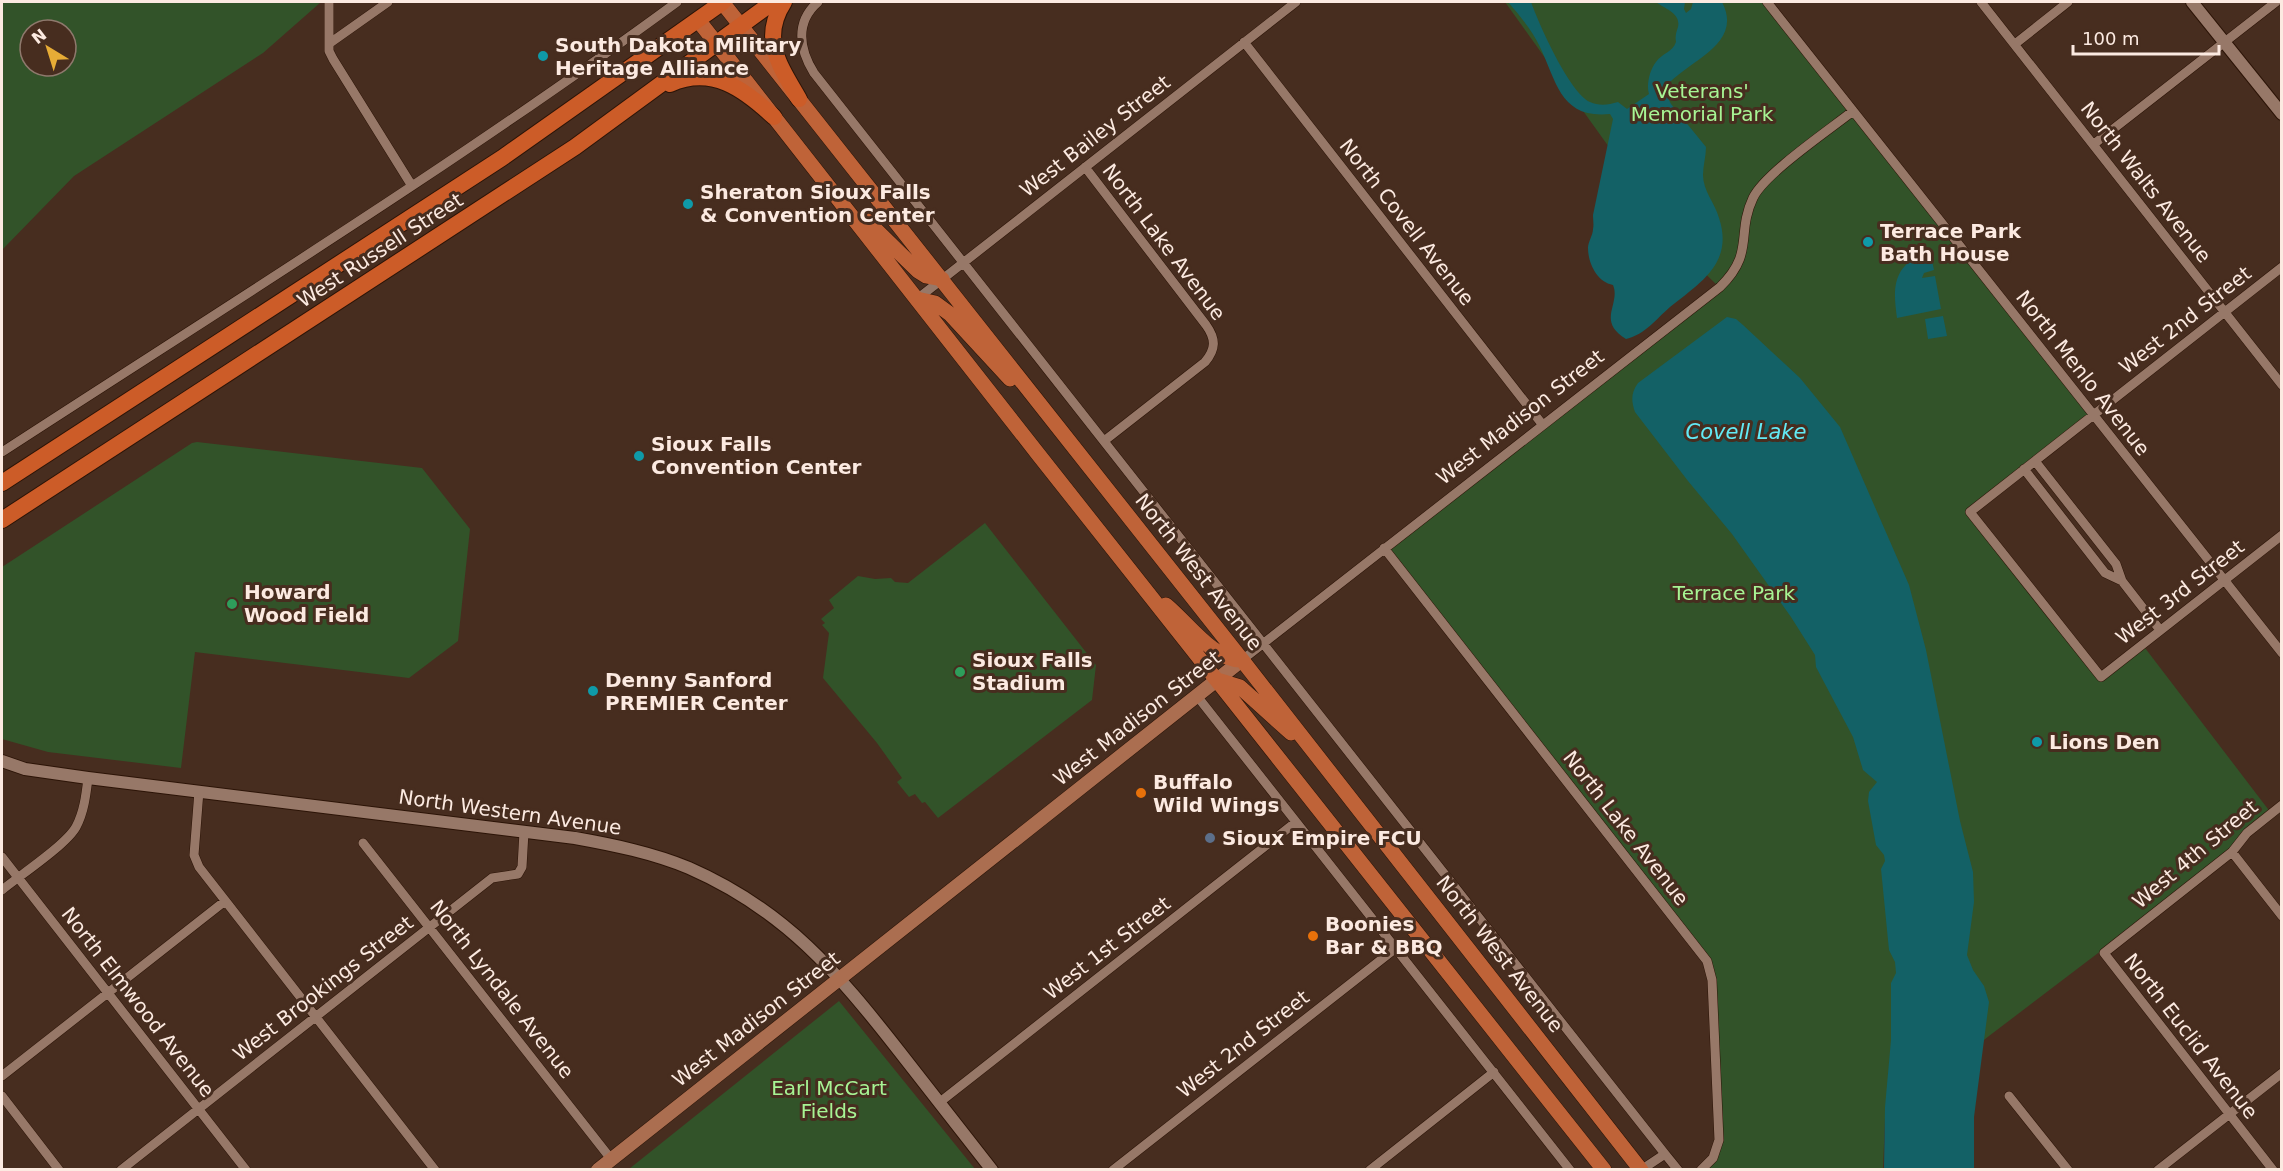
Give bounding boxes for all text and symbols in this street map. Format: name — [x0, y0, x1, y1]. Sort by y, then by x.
north arrow — [18, 18, 78, 78]
scale bar — [2073, 18, 2218, 56]
text: N — [28, 25, 50, 48]
text: 100 m — [2082, 28, 2140, 49]
place label: South Dakota Military Heritage Alliance — [555, 33, 801, 80]
marker: South Dakota Military Heritage Alliance — [536, 49, 550, 63]
street label: West Bailey Street — [1015, 70, 1175, 202]
park label: Veterans' Memorial Park — [1631, 79, 1774, 126]
street label: North Walts Avenue — [2076, 97, 2216, 267]
street label: North Covell Avenue — [1335, 134, 1479, 310]
street label: North Lake Avenue — [1097, 159, 1231, 325]
place label: Sheraton Sioux Falls & Convention Center — [700, 180, 935, 227]
street label: West Russell Street — [293, 187, 467, 313]
marker: Sheraton Sioux Falls & Convention Center — [681, 197, 695, 211]
place label: Terrace Park Bath House — [1880, 219, 2022, 266]
marker: Terrace Park Bath House — [1861, 235, 1875, 249]
street label: West 2nd Street — [2114, 261, 2256, 379]
street label: North Menlo Avenue — [2011, 286, 2155, 460]
street label: West Madison Street — [1432, 344, 1609, 490]
water label: Covell Lake — [1686, 420, 1806, 444]
place label: Sioux Falls Convention Center — [651, 432, 861, 479]
marker: Sioux Falls Convention Center — [632, 449, 646, 463]
street label: North West Avenue — [1130, 489, 1268, 655]
street label: West 3rd Street — [2111, 534, 2249, 649]
place label: Howard Wood Field — [244, 580, 369, 627]
park label: Terrace Park — [1672, 581, 1796, 605]
marker: Howard Wood Field — [225, 597, 239, 611]
street label: West Madison Street — [1049, 645, 1226, 791]
place label: Sioux Falls Stadium — [972, 648, 1093, 695]
marker: Sioux Falls Stadium — [953, 665, 967, 679]
place label: Denny Sanford PREMIER Center — [605, 668, 788, 715]
marker: Denny Sanford PREMIER Center — [586, 684, 600, 698]
place label: Lions Den — [2049, 730, 2160, 754]
marker: Lions Den — [2030, 735, 2044, 749]
street label: North Lake Avenue — [1558, 746, 1694, 910]
place label: Buffalo Wild Wings — [1153, 770, 1279, 817]
street label: North Western Avenue — [397, 784, 623, 840]
marker: Buffalo Wild Wings — [1134, 786, 1148, 800]
street label: West 4th Street — [2128, 795, 2263, 913]
place label: Sioux Empire FCU — [1222, 826, 1422, 850]
marker: Sioux Empire FCU — [1203, 831, 1217, 845]
street label: North West Avenue — [1431, 871, 1569, 1037]
street label: West 1st Street — [1039, 891, 1175, 1005]
street label: North Lyndale Avenue — [425, 895, 579, 1083]
street label: North Elmwood Avenue — [56, 902, 220, 1102]
street label: West Brookings Street — [228, 910, 418, 1066]
place label: Boonies Bar & BBQ — [1325, 912, 1442, 959]
marker: Boonies Bar & BBQ — [1306, 929, 1320, 943]
street label: West Madison Street — [668, 946, 845, 1092]
street label: North Euclid Avenue — [2119, 949, 2263, 1123]
street label: West 2nd Street — [1172, 985, 1314, 1103]
park label: Earl McCart Fields — [771, 1076, 887, 1123]

